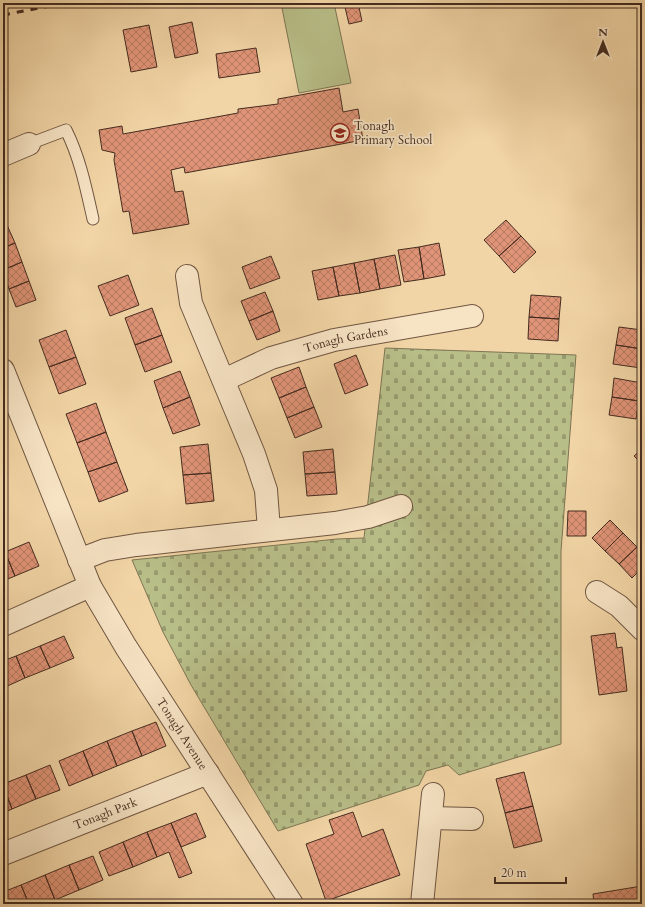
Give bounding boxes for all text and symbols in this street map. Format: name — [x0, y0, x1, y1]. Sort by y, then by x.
north arrow — [583, 22, 623, 62]
text: N — [598, 25, 608, 40]
place label: Tonagh Primary School — [354, 118, 432, 148]
school or university icon: Tonagh Primary School — [329, 122, 351, 144]
street label: Tonagh Gardens — [302, 323, 389, 356]
street label: Tonagh Avenue — [153, 695, 211, 773]
street label: Tonagh Park — [71, 794, 140, 833]
scale bar — [495, 859, 566, 885]
text: 20 m — [501, 865, 528, 881]

